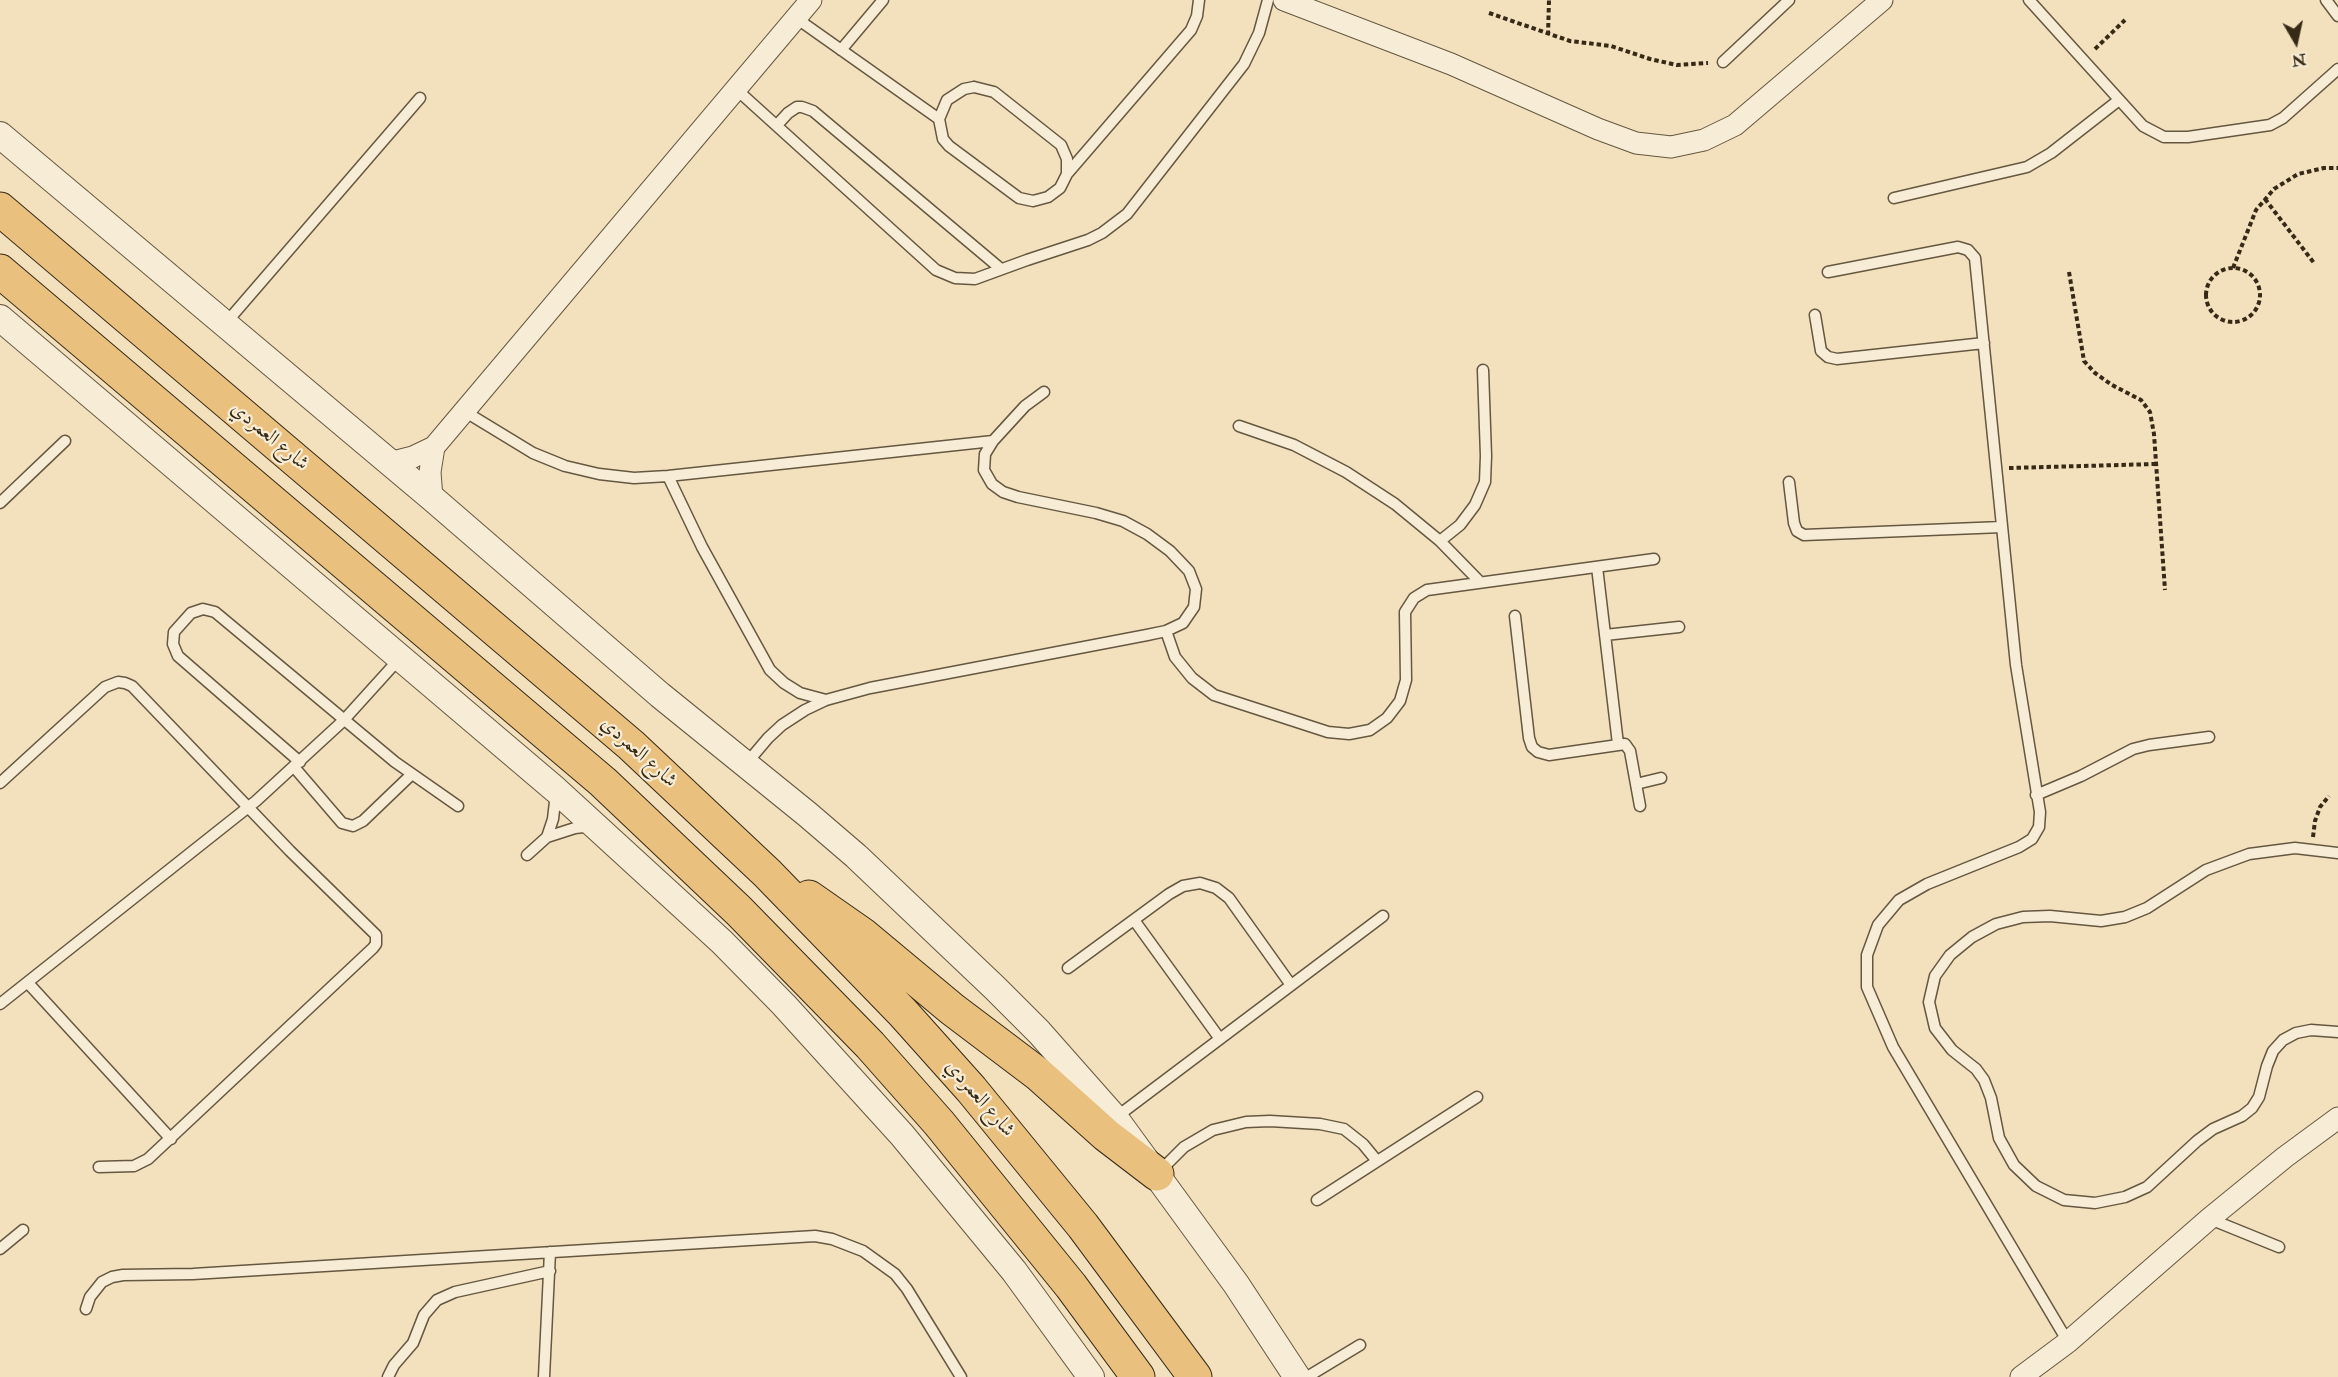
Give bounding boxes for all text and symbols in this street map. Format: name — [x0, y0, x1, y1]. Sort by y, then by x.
north arrow — [2266, 12, 2326, 72]
text: N — [2290, 49, 2307, 71]
street label: شارع العمردي — [225, 397, 313, 477]
street label: شارع العمردي — [595, 712, 681, 794]
street label: شارع العمردي — [939, 1055, 1019, 1143]

